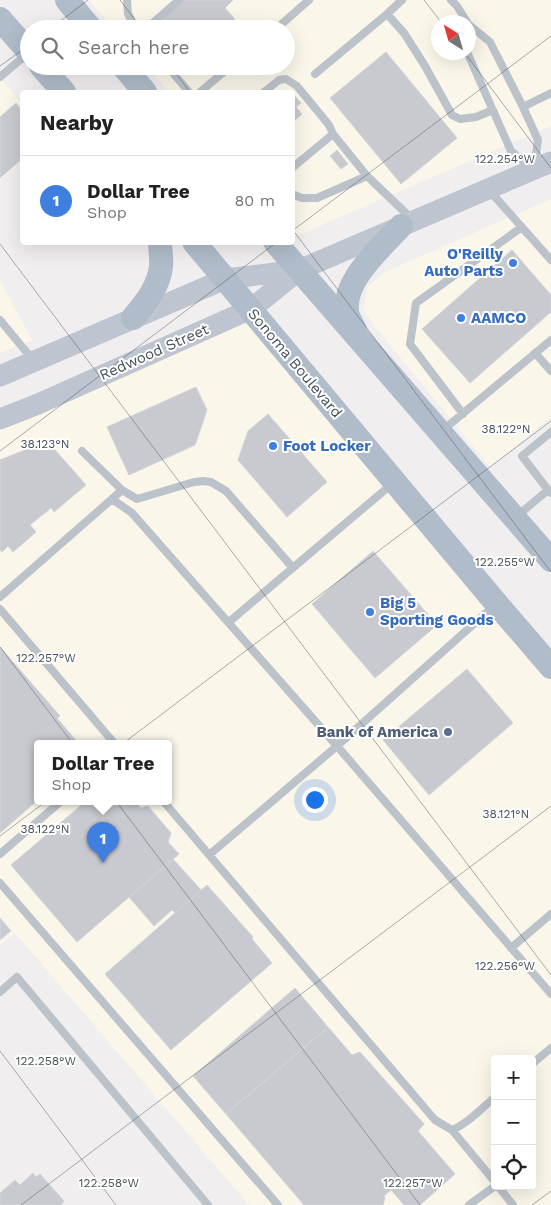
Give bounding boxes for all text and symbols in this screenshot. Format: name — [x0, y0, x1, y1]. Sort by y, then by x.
north arrow — [431, 15, 476, 60]
search box — [20, 20, 295, 75]
icon: search — [38, 34, 66, 62]
text: Search here — [78, 36, 189, 59]
text: Nearby — [40, 110, 113, 135]
text: 122.254°W — [475, 152, 536, 166]
text: Dollar Tree — [87, 180, 190, 203]
text: 1 — [53, 191, 59, 210]
text: 80 m — [234, 191, 275, 210]
text: Shop — [87, 203, 127, 222]
place label: O'Reilly Auto Parts — [424, 245, 504, 280]
marker: O'Reilly Auto Parts — [507, 257, 519, 269]
street label: Sonoma Boulevard — [244, 305, 346, 421]
place label: AAMCO — [471, 309, 526, 327]
marker: AAMCO — [455, 312, 467, 324]
street label: Redwood Street — [97, 320, 212, 384]
text: 38.122°N — [481, 422, 531, 436]
text: 38.123°N — [20, 437, 70, 451]
place label: Foot Locker — [283, 437, 371, 455]
marker: Foot Locker — [267, 440, 279, 452]
text: 122.255°W — [475, 555, 535, 569]
place label: Big 5 Sporting Goods — [380, 594, 493, 629]
marker: Big 5 Sporting Goods — [364, 606, 376, 618]
text: 122.257°W — [16, 651, 76, 665]
place label: Bank of America — [317, 723, 438, 741]
marker: Bank of America — [442, 726, 454, 738]
popup — [34, 740, 172, 805]
text: Dollar Tree — [52, 752, 154, 775]
text: Shop — [52, 775, 91, 794]
your location — [302, 787, 328, 813]
text: 38.121°N — [483, 807, 529, 821]
text: 38.122°N — [20, 822, 70, 836]
pin: 1 — [87, 822, 119, 863]
text: 122.256°W — [475, 959, 536, 973]
text: 122.258°W — [16, 1054, 77, 1068]
map controls — [491, 1055, 536, 1190]
button: + — [491, 1055, 536, 1100]
button: − — [491, 1100, 536, 1145]
button: locate — [491, 1145, 536, 1190]
text: 122.258°W — [79, 1176, 140, 1190]
text: 122.257°W — [383, 1176, 443, 1190]

